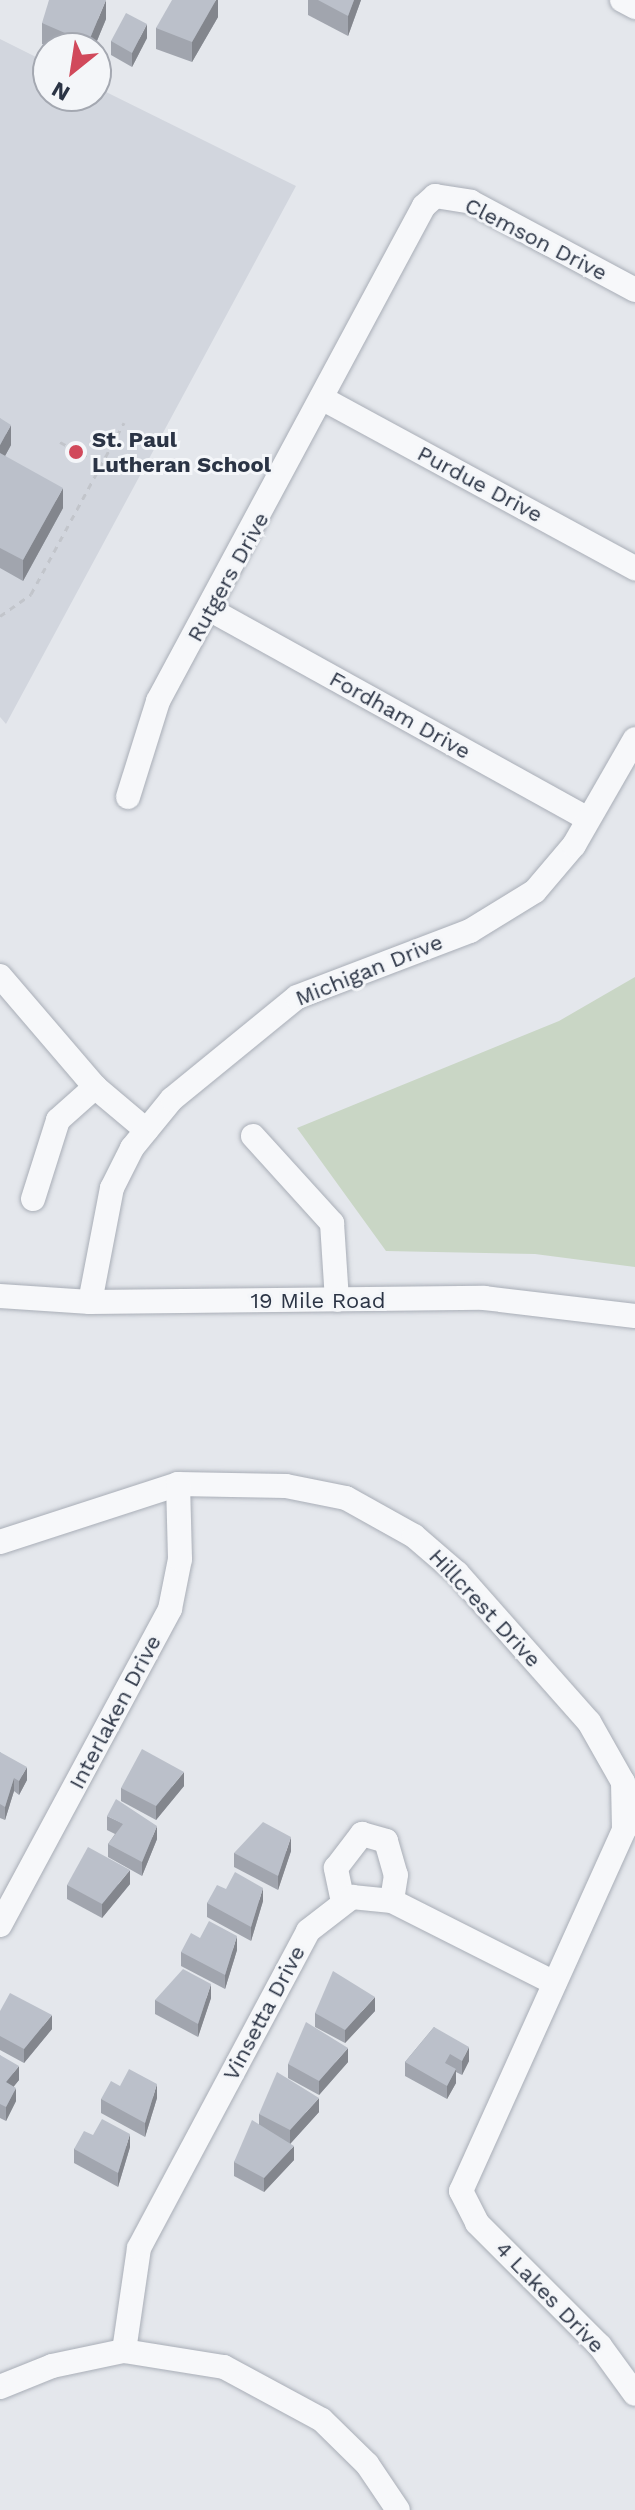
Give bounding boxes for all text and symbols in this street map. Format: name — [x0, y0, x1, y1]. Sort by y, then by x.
north arrow — [32, 32, 112, 112]
text: N — [47, 77, 74, 106]
street label: Clemson Drive — [460, 192, 612, 286]
place label: St. Paul Lutheran School — [92, 426, 271, 478]
street label: Purdue Drive — [413, 440, 547, 528]
marker: St. Paul Lutheran School — [67, 443, 85, 461]
street label: Rutgers Drive — [182, 508, 274, 646]
street label: Fordham Drive — [325, 665, 475, 765]
street label: Michigan Drive — [292, 928, 446, 1012]
street label: 19 Mile Road — [251, 1288, 385, 1314]
street label: Hillcrest Drive — [423, 1543, 547, 1673]
street label: Interlaken Drive — [63, 1631, 167, 1793]
street label: Vinsetta Drive — [217, 1941, 311, 2085]
street label: 4 Lakes Drive — [490, 2236, 610, 2358]

